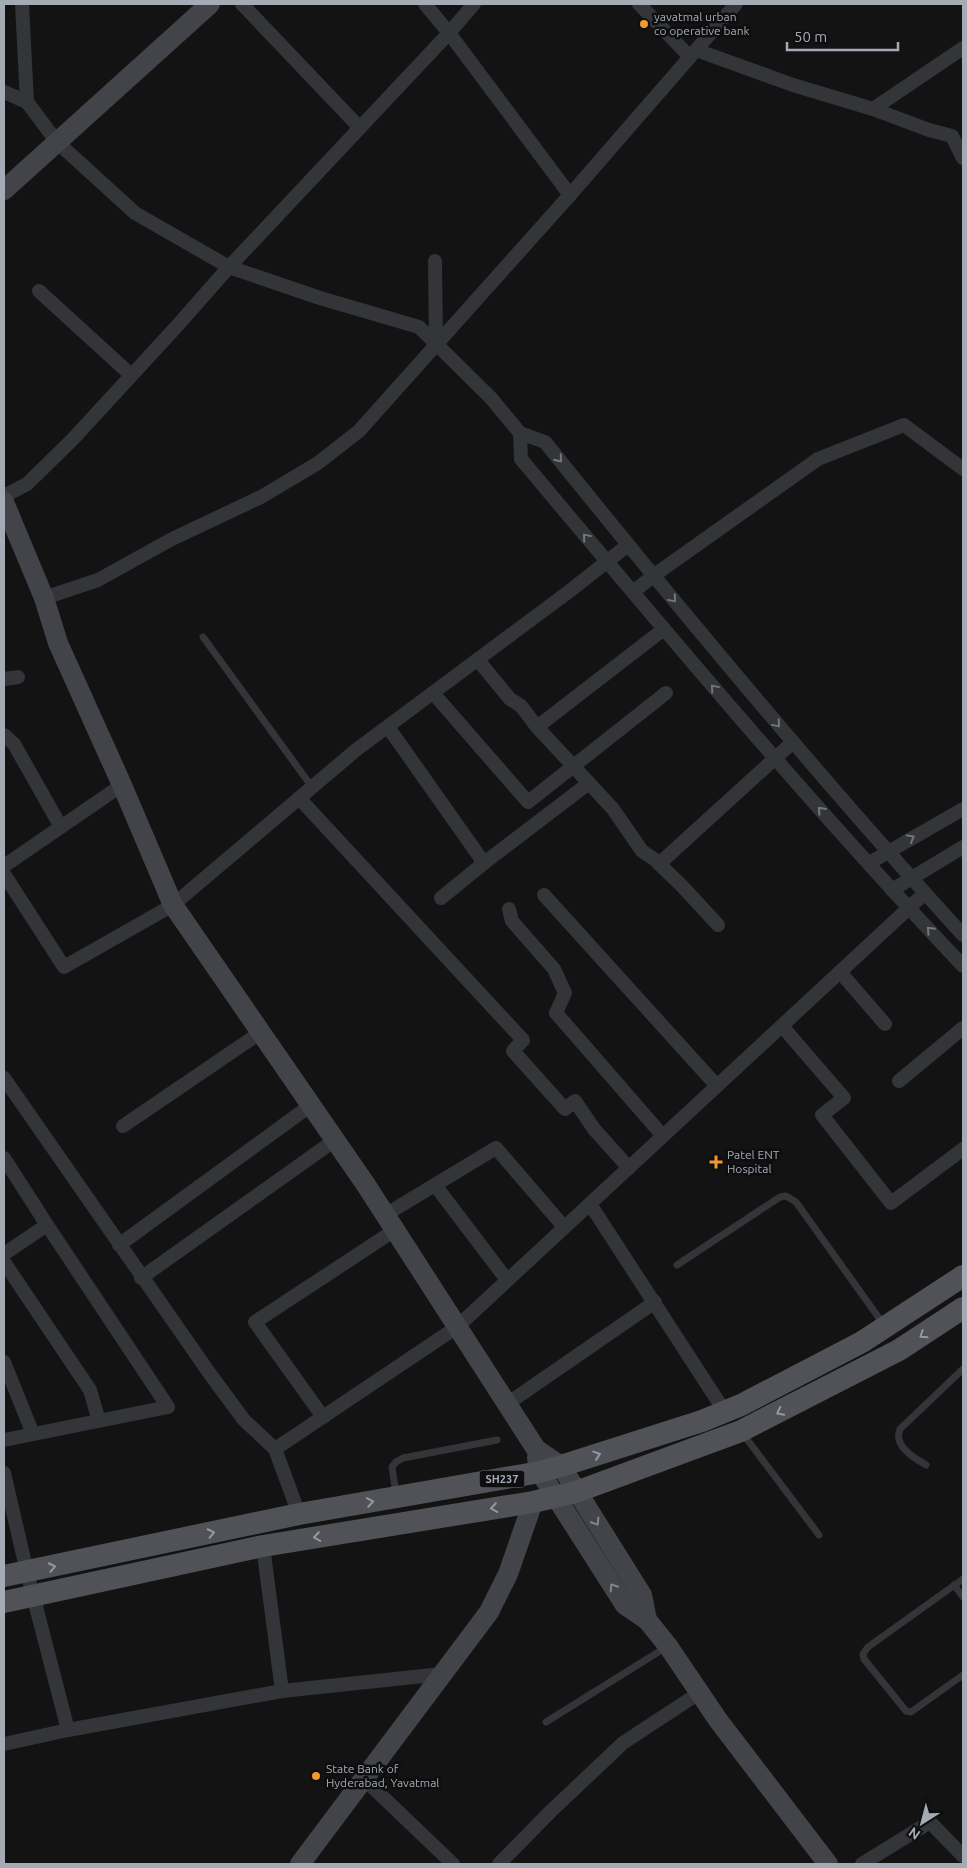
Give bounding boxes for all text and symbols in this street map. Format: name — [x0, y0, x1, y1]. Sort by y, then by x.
place label: yavatmal urban co operative bank — [654, 10, 750, 37]
marker: yavatmal urban co operative bank — [638, 18, 650, 30]
scale bar — [787, 20, 898, 52]
text: 50 m — [794, 28, 827, 45]
one-way arrow — [554, 454, 563, 463]
one-way arrow — [583, 534, 592, 543]
one-way arrow — [667, 593, 675, 602]
one-way arrow — [710, 684, 719, 693]
one-way arrow — [771, 718, 780, 727]
one-way arrow — [818, 806, 827, 815]
one-way arrow — [906, 834, 915, 844]
one-way arrow — [927, 927, 936, 936]
place label: Patel ENT Hospital — [727, 1148, 780, 1175]
marker: Patel ENT Hospital — [709, 1155, 723, 1169]
one-way arrow — [919, 1329, 928, 1338]
one-way arrow — [776, 1406, 785, 1416]
one-way arrow — [593, 1450, 601, 1460]
road number: SH237 — [480, 1470, 524, 1488]
one-way arrow — [366, 1497, 374, 1507]
one-way arrow — [490, 1502, 498, 1513]
one-way arrow — [590, 1517, 599, 1526]
one-way arrow — [206, 1528, 215, 1539]
one-way arrow — [312, 1532, 321, 1542]
one-way arrow — [47, 1562, 56, 1573]
one-way arrow — [610, 1584, 619, 1593]
place label: State Bank of Hyderabad, Yavatmal — [326, 1762, 439, 1789]
marker: State Bank of Hyderabad, Yavatmal — [310, 1770, 322, 1782]
north arrow — [897, 1798, 947, 1848]
text: N — [905, 1824, 923, 1843]

